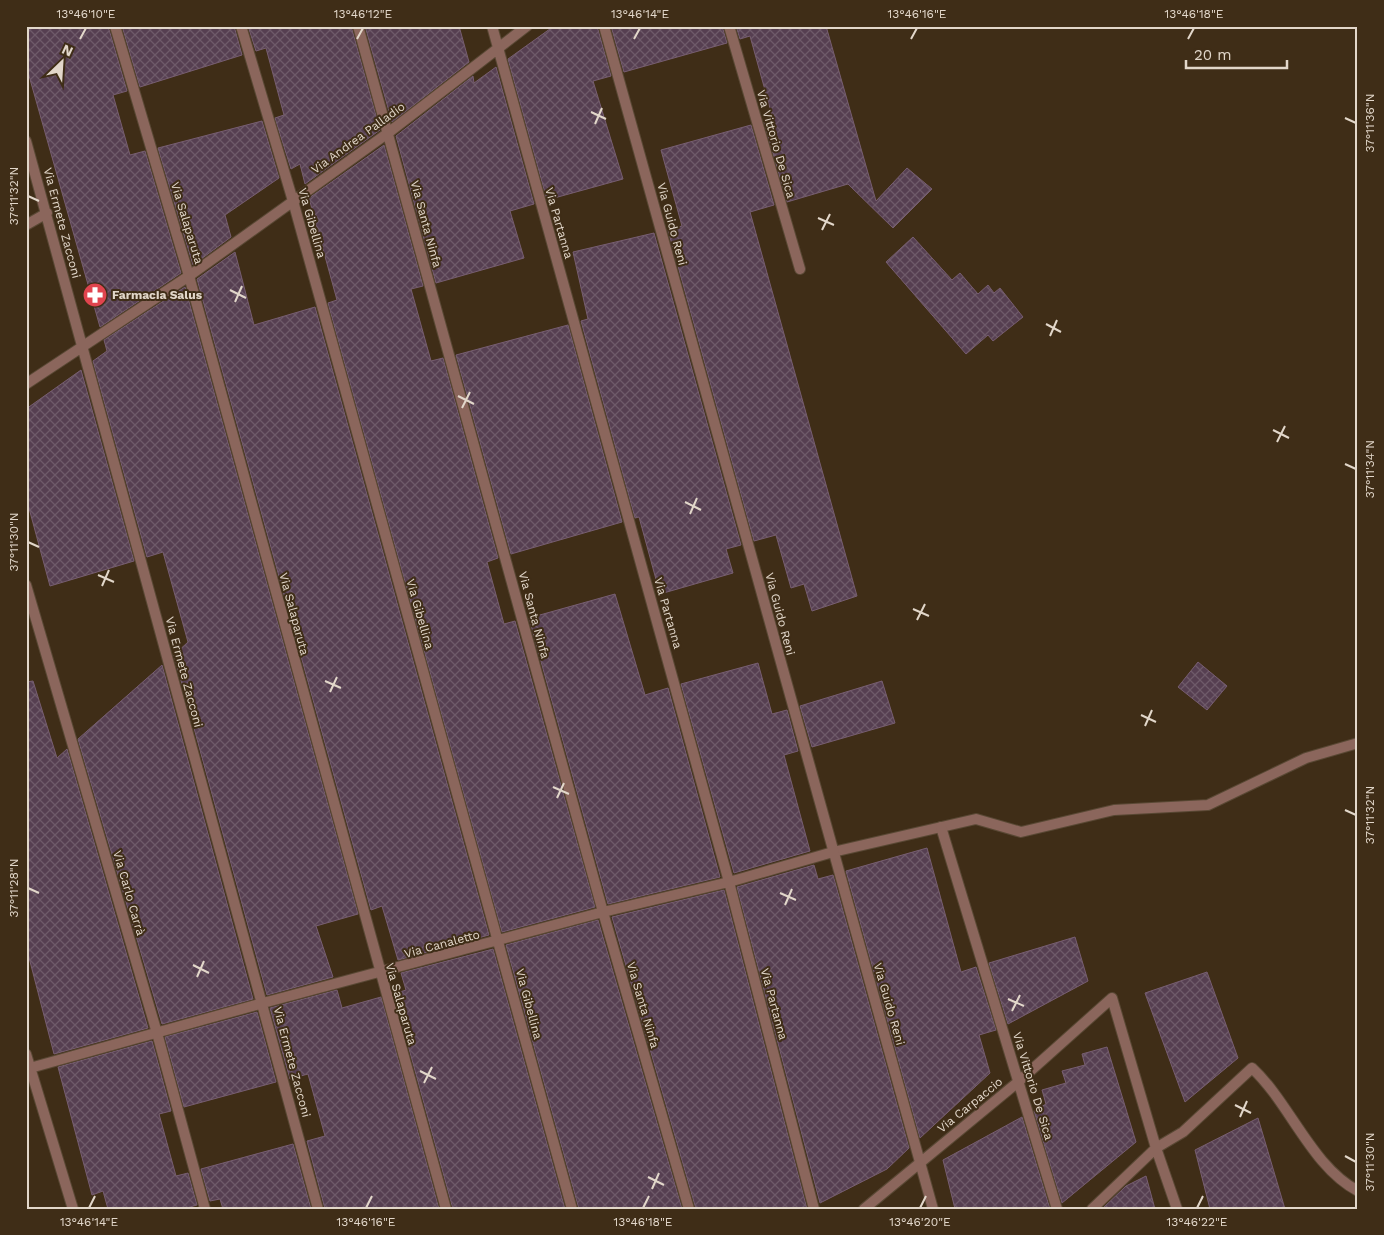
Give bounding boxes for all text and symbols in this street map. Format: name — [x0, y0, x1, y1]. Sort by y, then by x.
text: 13°46'10"E — [57, 7, 116, 21]
text: 13°46'12"E — [334, 7, 393, 21]
text: 13°46'14"E — [611, 7, 669, 21]
text: 13°46'16"E — [888, 7, 947, 21]
text: 13°46'18"E — [1165, 7, 1224, 21]
north arrow — [38, 38, 88, 88]
scale bar — [1186, 38, 1288, 70]
text: N — [59, 41, 76, 60]
text: 20 m — [1194, 46, 1232, 64]
street label: Via Vittorio De Sica — [754, 88, 798, 200]
text: 37°11'36"N — [1363, 94, 1377, 152]
street label: Via Andrea Palladio — [308, 99, 408, 177]
street label: Via Ermete Zacconi — [40, 166, 84, 280]
text: 37°11'32"N — [7, 167, 21, 225]
street label: Via Santa Ninfa — [408, 179, 444, 269]
street label: Via Salaparuta — [168, 180, 206, 266]
street label: Via Guido Reni — [654, 181, 690, 267]
street label: Via Gibellina — [295, 186, 329, 260]
street label: Via Partanna — [542, 186, 576, 261]
pharmacy icon: Farmacia Salus — [82, 282, 108, 308]
place label: Farmacia Salus — [112, 288, 203, 302]
text: 37°11'34"N — [1363, 440, 1377, 498]
text: 37°11'30"N — [7, 512, 21, 572]
street label: Via Santa Ninfa — [516, 570, 552, 660]
street label: Via Salaparuta — [276, 571, 312, 657]
street label: Via Guido Reni — [762, 571, 798, 657]
street label: Via Partanna — [651, 576, 685, 651]
street label: Via Gibellina — [403, 577, 437, 651]
street label: Via Ermete Zacconi — [162, 615, 206, 729]
text: 37°11'32"N — [1363, 786, 1377, 844]
street label: Via Carlo Carrà — [110, 849, 148, 937]
text: 37°11'28"N — [7, 859, 21, 917]
street label: Via Canaletto — [403, 927, 481, 961]
street label: Via Santa Ninfa — [624, 960, 662, 1050]
street label: Via Salaparuta — [383, 961, 419, 1047]
street label: Via Guido Reni — [871, 961, 907, 1047]
street label: Via Gibellina — [513, 967, 545, 1041]
street label: Via Partanna — [758, 967, 790, 1042]
street label: Via Ermete Zacconi — [270, 1005, 314, 1119]
street label: Via Vittorio De Sica — [1010, 1030, 1056, 1142]
street label: Via Carpaccio — [935, 1074, 1005, 1136]
text: 37°11'30"N — [1363, 1132, 1377, 1192]
text: 13°46'14"E — [60, 1215, 118, 1229]
text: 13°46'16"E — [337, 1215, 396, 1229]
text: 13°46'18"E — [614, 1215, 673, 1229]
text: 13°46'20"E — [889, 1215, 951, 1229]
text: 13°46'22"E — [1167, 1215, 1228, 1229]

